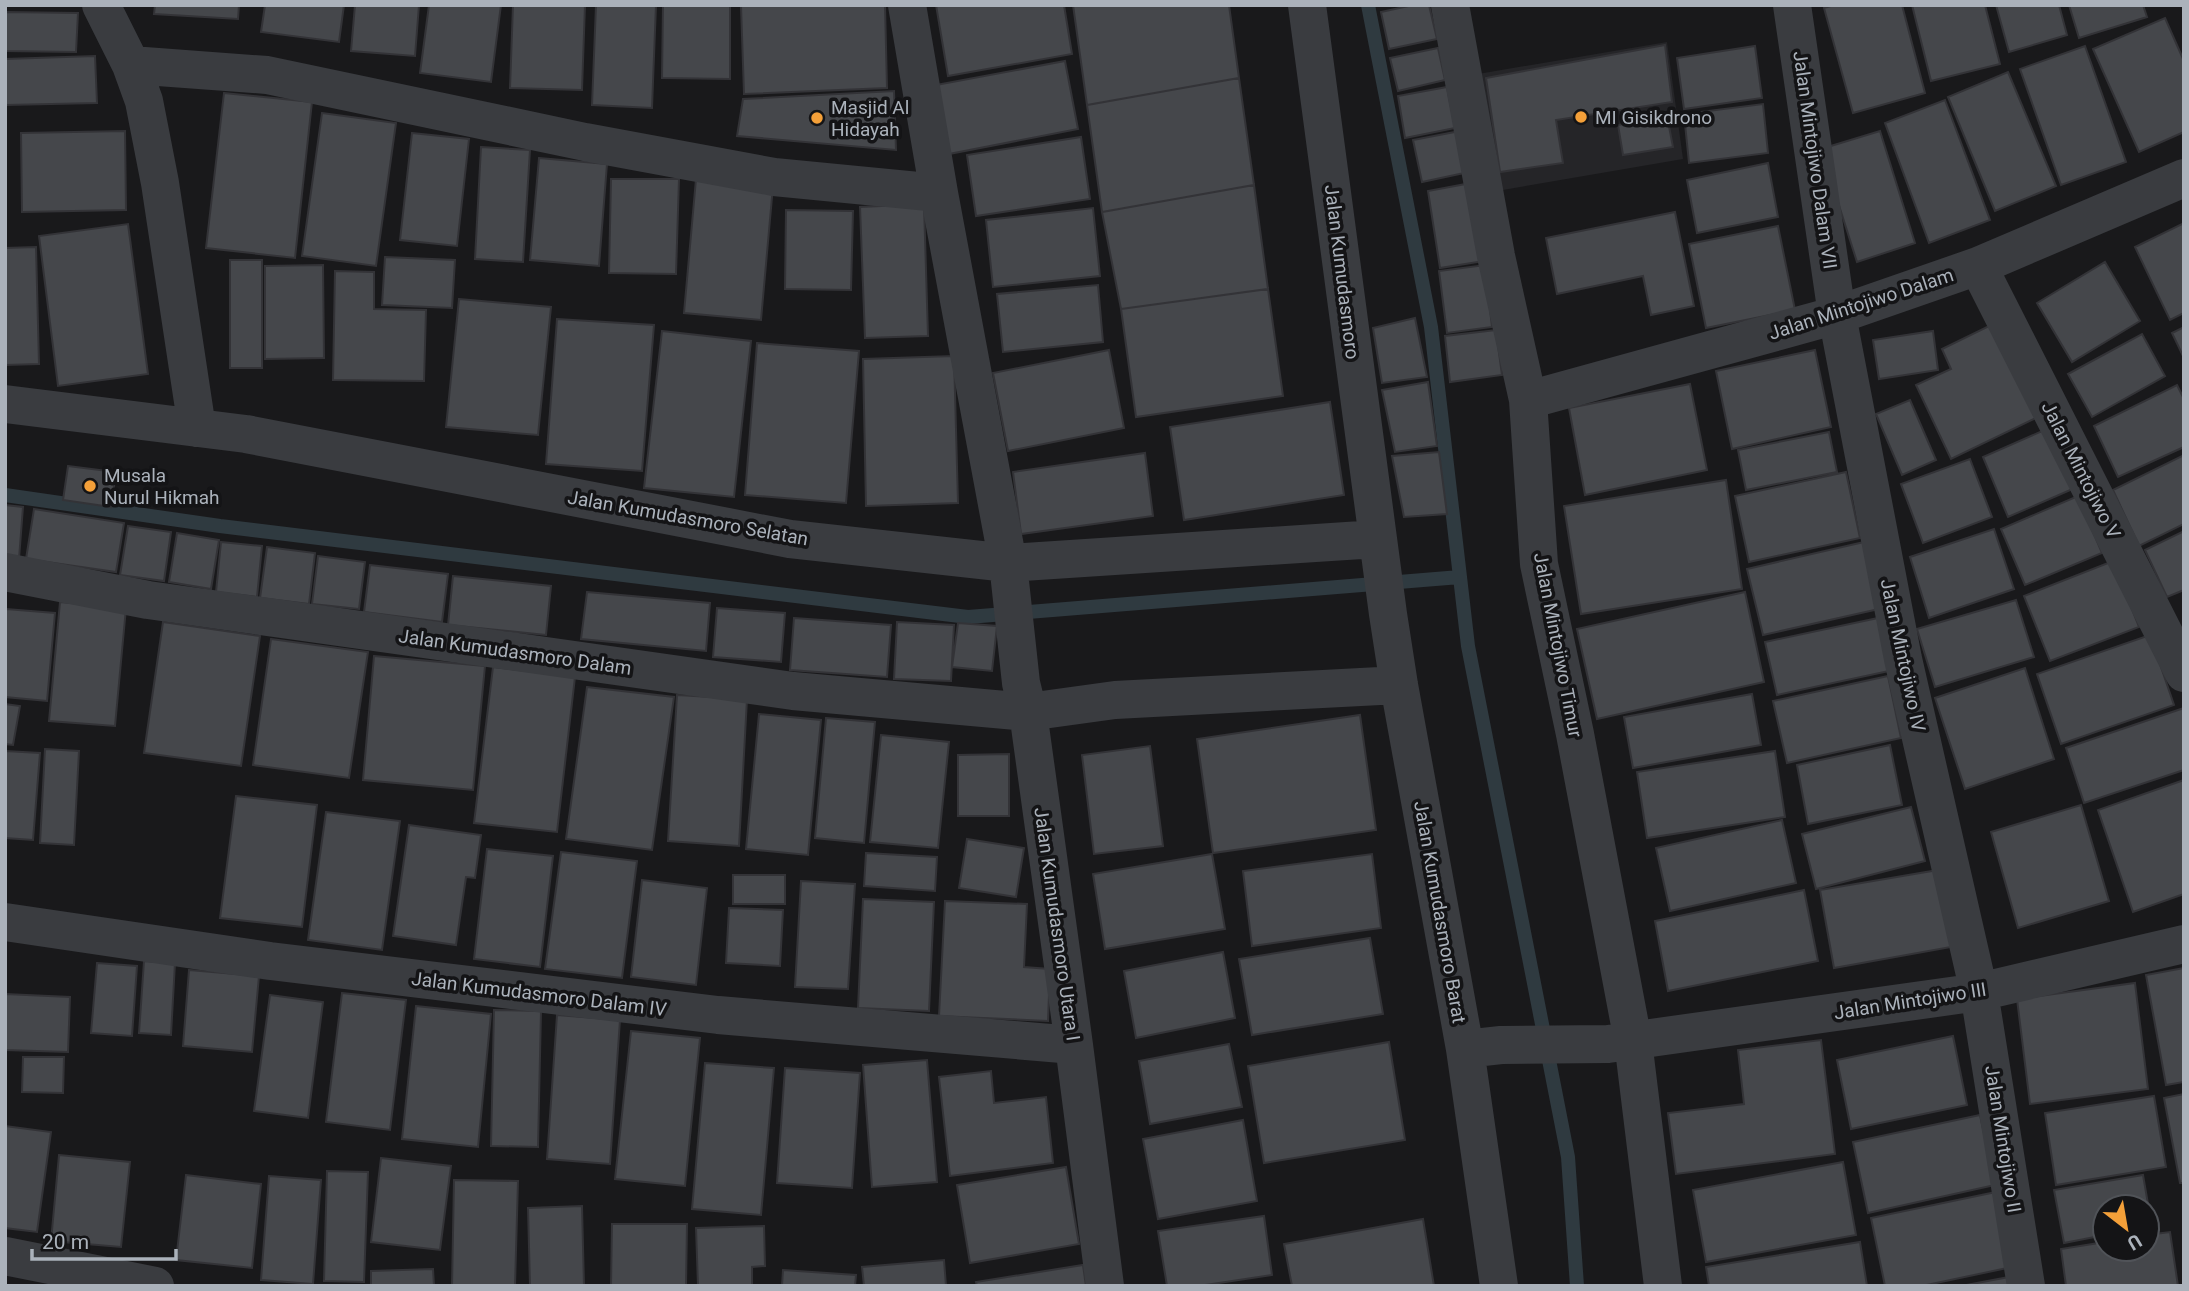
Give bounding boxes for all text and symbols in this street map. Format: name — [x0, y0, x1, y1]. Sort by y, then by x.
street label: Jalan Mintojiwo Dalam VII — [1788, 49, 1842, 271]
place label: Masjid Al Hidayah — [831, 96, 909, 141]
place label: MI Gisikdrono — [1595, 106, 1712, 129]
marker: MI Gisikdrono — [1573, 109, 1589, 125]
marker: Masjid Al Hidayah — [809, 110, 825, 126]
street label: Jalan Kumudasmoro — [1320, 183, 1364, 361]
street label: Jalan Mintojiwo Dalam — [1766, 263, 1956, 345]
street label: Jalan Mintojiwo V — [2037, 398, 2125, 542]
place label: Musala Nurul Hikmah — [104, 464, 220, 509]
marker: Musala Nurul Hikmah — [82, 478, 98, 494]
street label: Jalan Kumudasmoro Selatan — [566, 486, 810, 550]
street label: Jalan Mintojiwo Timur — [1529, 551, 1587, 740]
street label: Jalan Mintojiwo IV — [1876, 576, 1930, 734]
street label: Jalan Kumudasmoro Dalam — [397, 624, 633, 680]
street label: Jalan Kumudasmoro Barat — [1409, 799, 1471, 1025]
street label: Jalan Kumudasmoro Utara I — [1029, 806, 1085, 1042]
street label: Jalan Kumudasmoro Dalam IV — [410, 967, 668, 1021]
street label: Jalan Mintojiwo III — [1832, 978, 1988, 1024]
street label: Jalan Mintojiwo II — [1980, 1064, 2026, 1214]
north arrow — [2091, 1193, 2161, 1263]
scale bar — [32, 1218, 175, 1262]
text: U — [2123, 1229, 2146, 1255]
text: 20 m — [42, 1230, 89, 1254]

